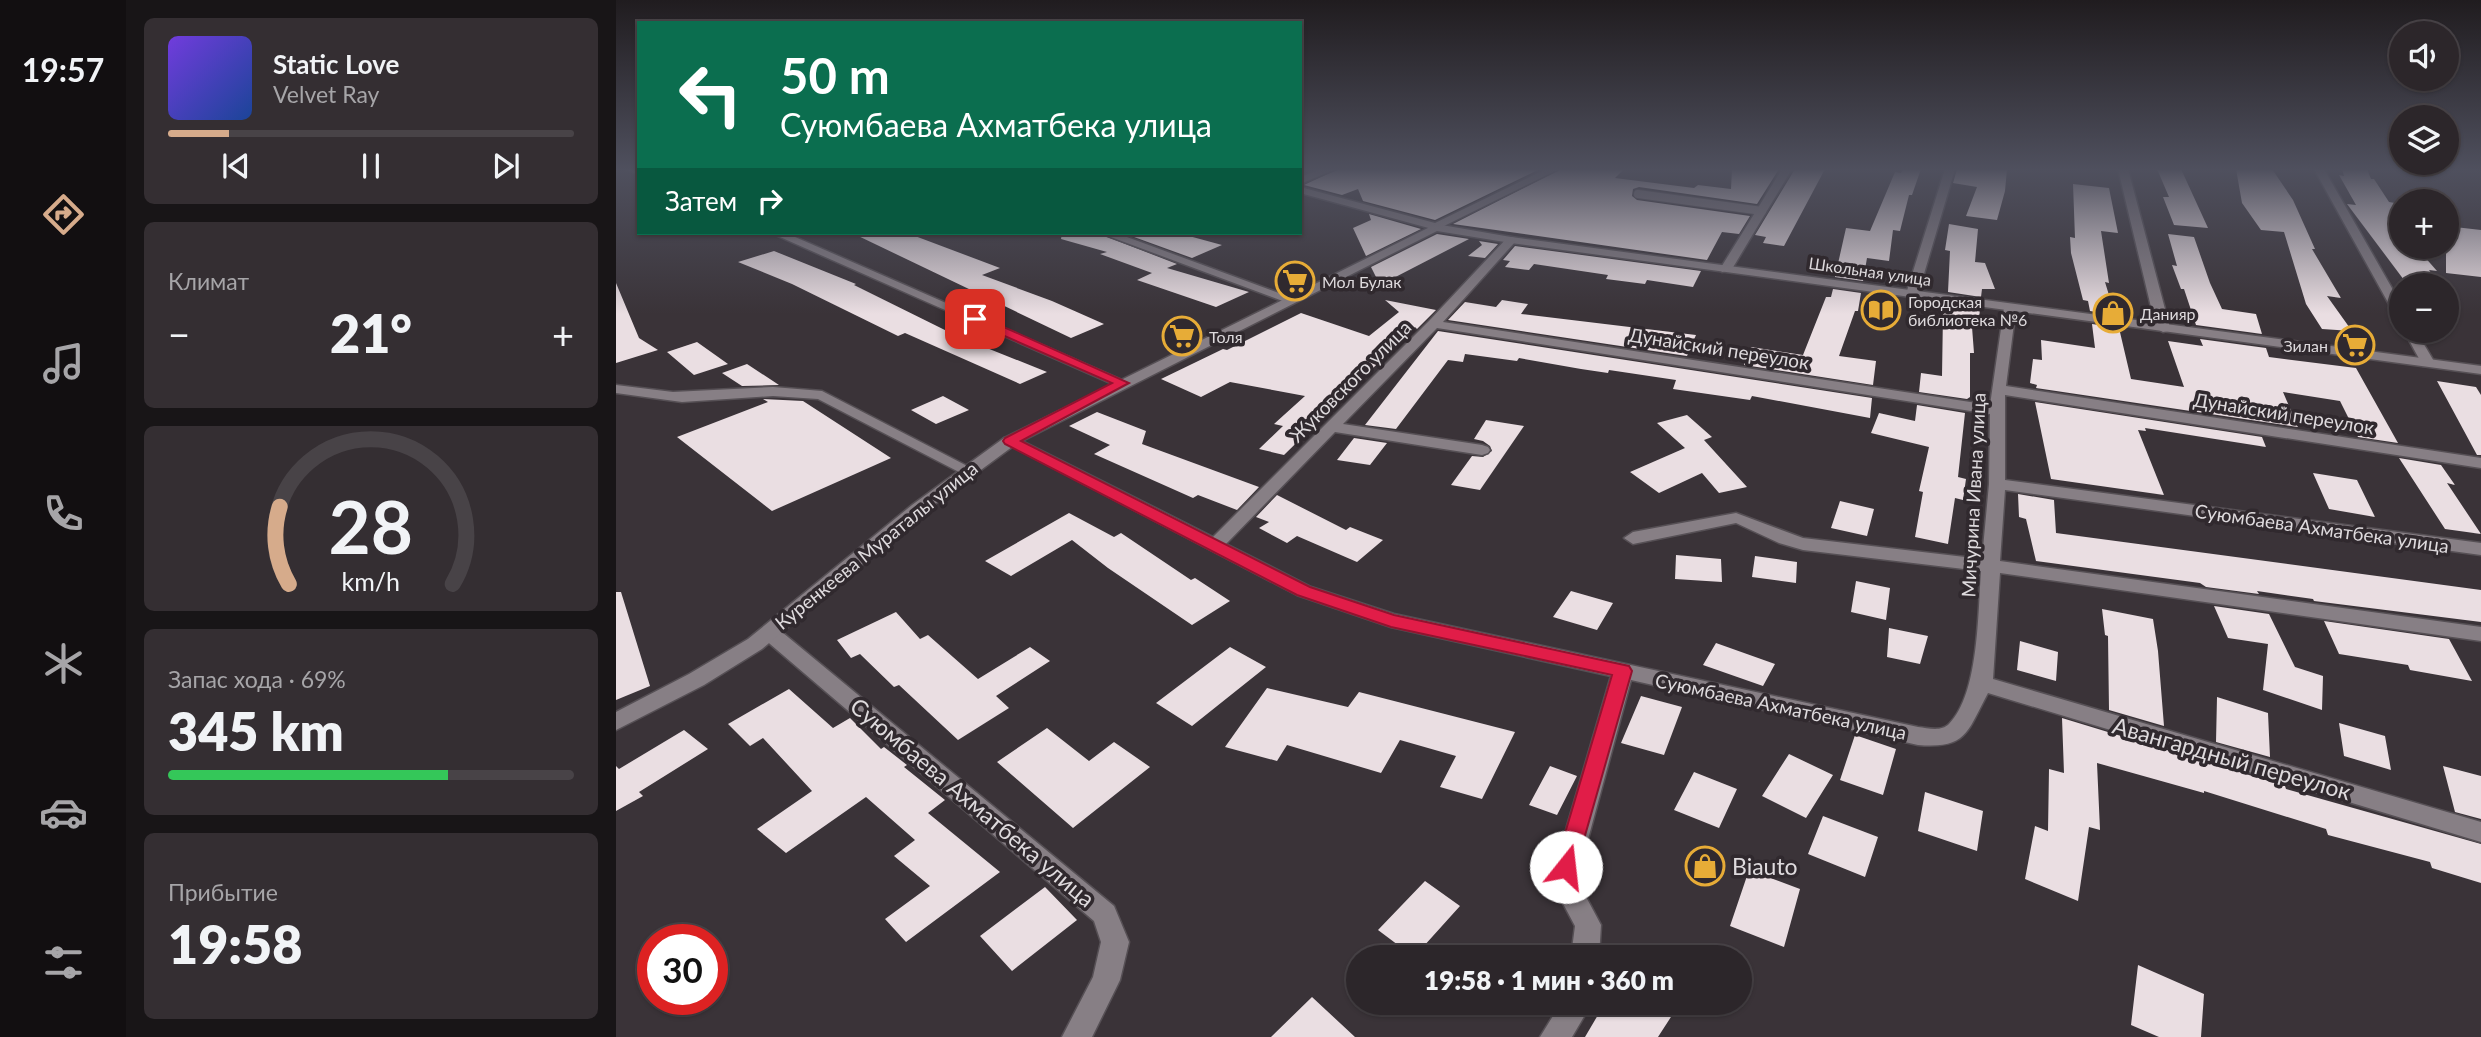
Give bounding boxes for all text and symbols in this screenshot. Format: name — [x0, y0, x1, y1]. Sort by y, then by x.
map controls — [2389, 21, 2459, 343]
button: sound — [2389, 21, 2459, 91]
text: 50 m — [780, 46, 890, 104]
text: Static Love — [273, 48, 400, 80]
icon: left — [665, 49, 756, 140]
text: 19:57 — [22, 50, 104, 89]
text: Velvet Ray — [273, 80, 379, 108]
text: Суюмбаева Ахматбека улица — [780, 105, 1212, 144]
button: layers — [2389, 105, 2459, 175]
icon: previous — [217, 147, 255, 185]
icon: pause — [352, 147, 390, 185]
icon: next — [487, 147, 525, 185]
icon: right — [751, 182, 789, 220]
text: Затем — [665, 185, 737, 217]
button: + — [2389, 189, 2459, 259]
icon: directions — [39, 190, 88, 239]
street label: Школьная улица — [1807, 253, 1933, 289]
supermarket icon: Мол Булак — [1274, 260, 1316, 302]
text: Климат — [168, 267, 249, 295]
place label: Мол Булак — [1322, 272, 1402, 291]
button: − — [2389, 273, 2459, 343]
pin — [945, 289, 1005, 349]
library icon: Городская библиотека №6 — [1860, 289, 1902, 331]
place label: Городская библиотека №6 — [1908, 292, 2027, 329]
shop icon: Данияр — [2092, 292, 2134, 334]
icon: arrive — [956, 300, 994, 338]
text: 21° — [330, 302, 412, 364]
place label: Данияр — [2140, 304, 2196, 323]
text: − — [168, 311, 190, 357]
text: + — [552, 311, 574, 357]
supermarket icon: Толя — [1161, 315, 1203, 357]
street label: Жуковского улица — [1284, 315, 1416, 447]
street label: Дунайский переулок — [1627, 322, 1811, 374]
supermarket icon: Зилан — [2334, 324, 2376, 366]
place label: Толя — [1209, 327, 1243, 346]
place label: Зилан — [2283, 336, 2328, 355]
icon: music — [39, 339, 88, 388]
street label: Дунайский переулок — [2192, 387, 2376, 439]
street label: Мичурина Ивана улица — [1956, 392, 1990, 598]
street label: Куренкеева Мураталы улица — [770, 456, 982, 634]
text: 28 — [329, 483, 413, 571]
icon: phone — [39, 489, 88, 538]
street label: Суюмбаева Ахматбека улица — [2193, 499, 2451, 557]
text: km/h — [342, 566, 400, 596]
icon: climate — [39, 639, 88, 688]
text: Запас хода · 69% — [168, 665, 346, 693]
street label: Суюмбаева Ахматбека улица — [1653, 668, 1909, 744]
street label: Суюмбаева Ахматбека улица — [845, 691, 1101, 913]
text: 345 km — [168, 700, 344, 762]
street label: Авангардный переулок — [2110, 711, 2354, 805]
icon: car — [39, 788, 88, 837]
position arrow — [1529, 830, 1603, 904]
shop icon: Biauto — [1684, 845, 1726, 887]
place label: Biauto — [1732, 852, 1798, 880]
text: Прибытие — [168, 878, 278, 906]
text: 19:58 — [168, 913, 302, 975]
speed limit sign: 30 — [637, 924, 728, 1015]
icon: filters — [39, 938, 88, 987]
text: 19:58 · 1 мин · 360 m — [1424, 964, 1674, 996]

